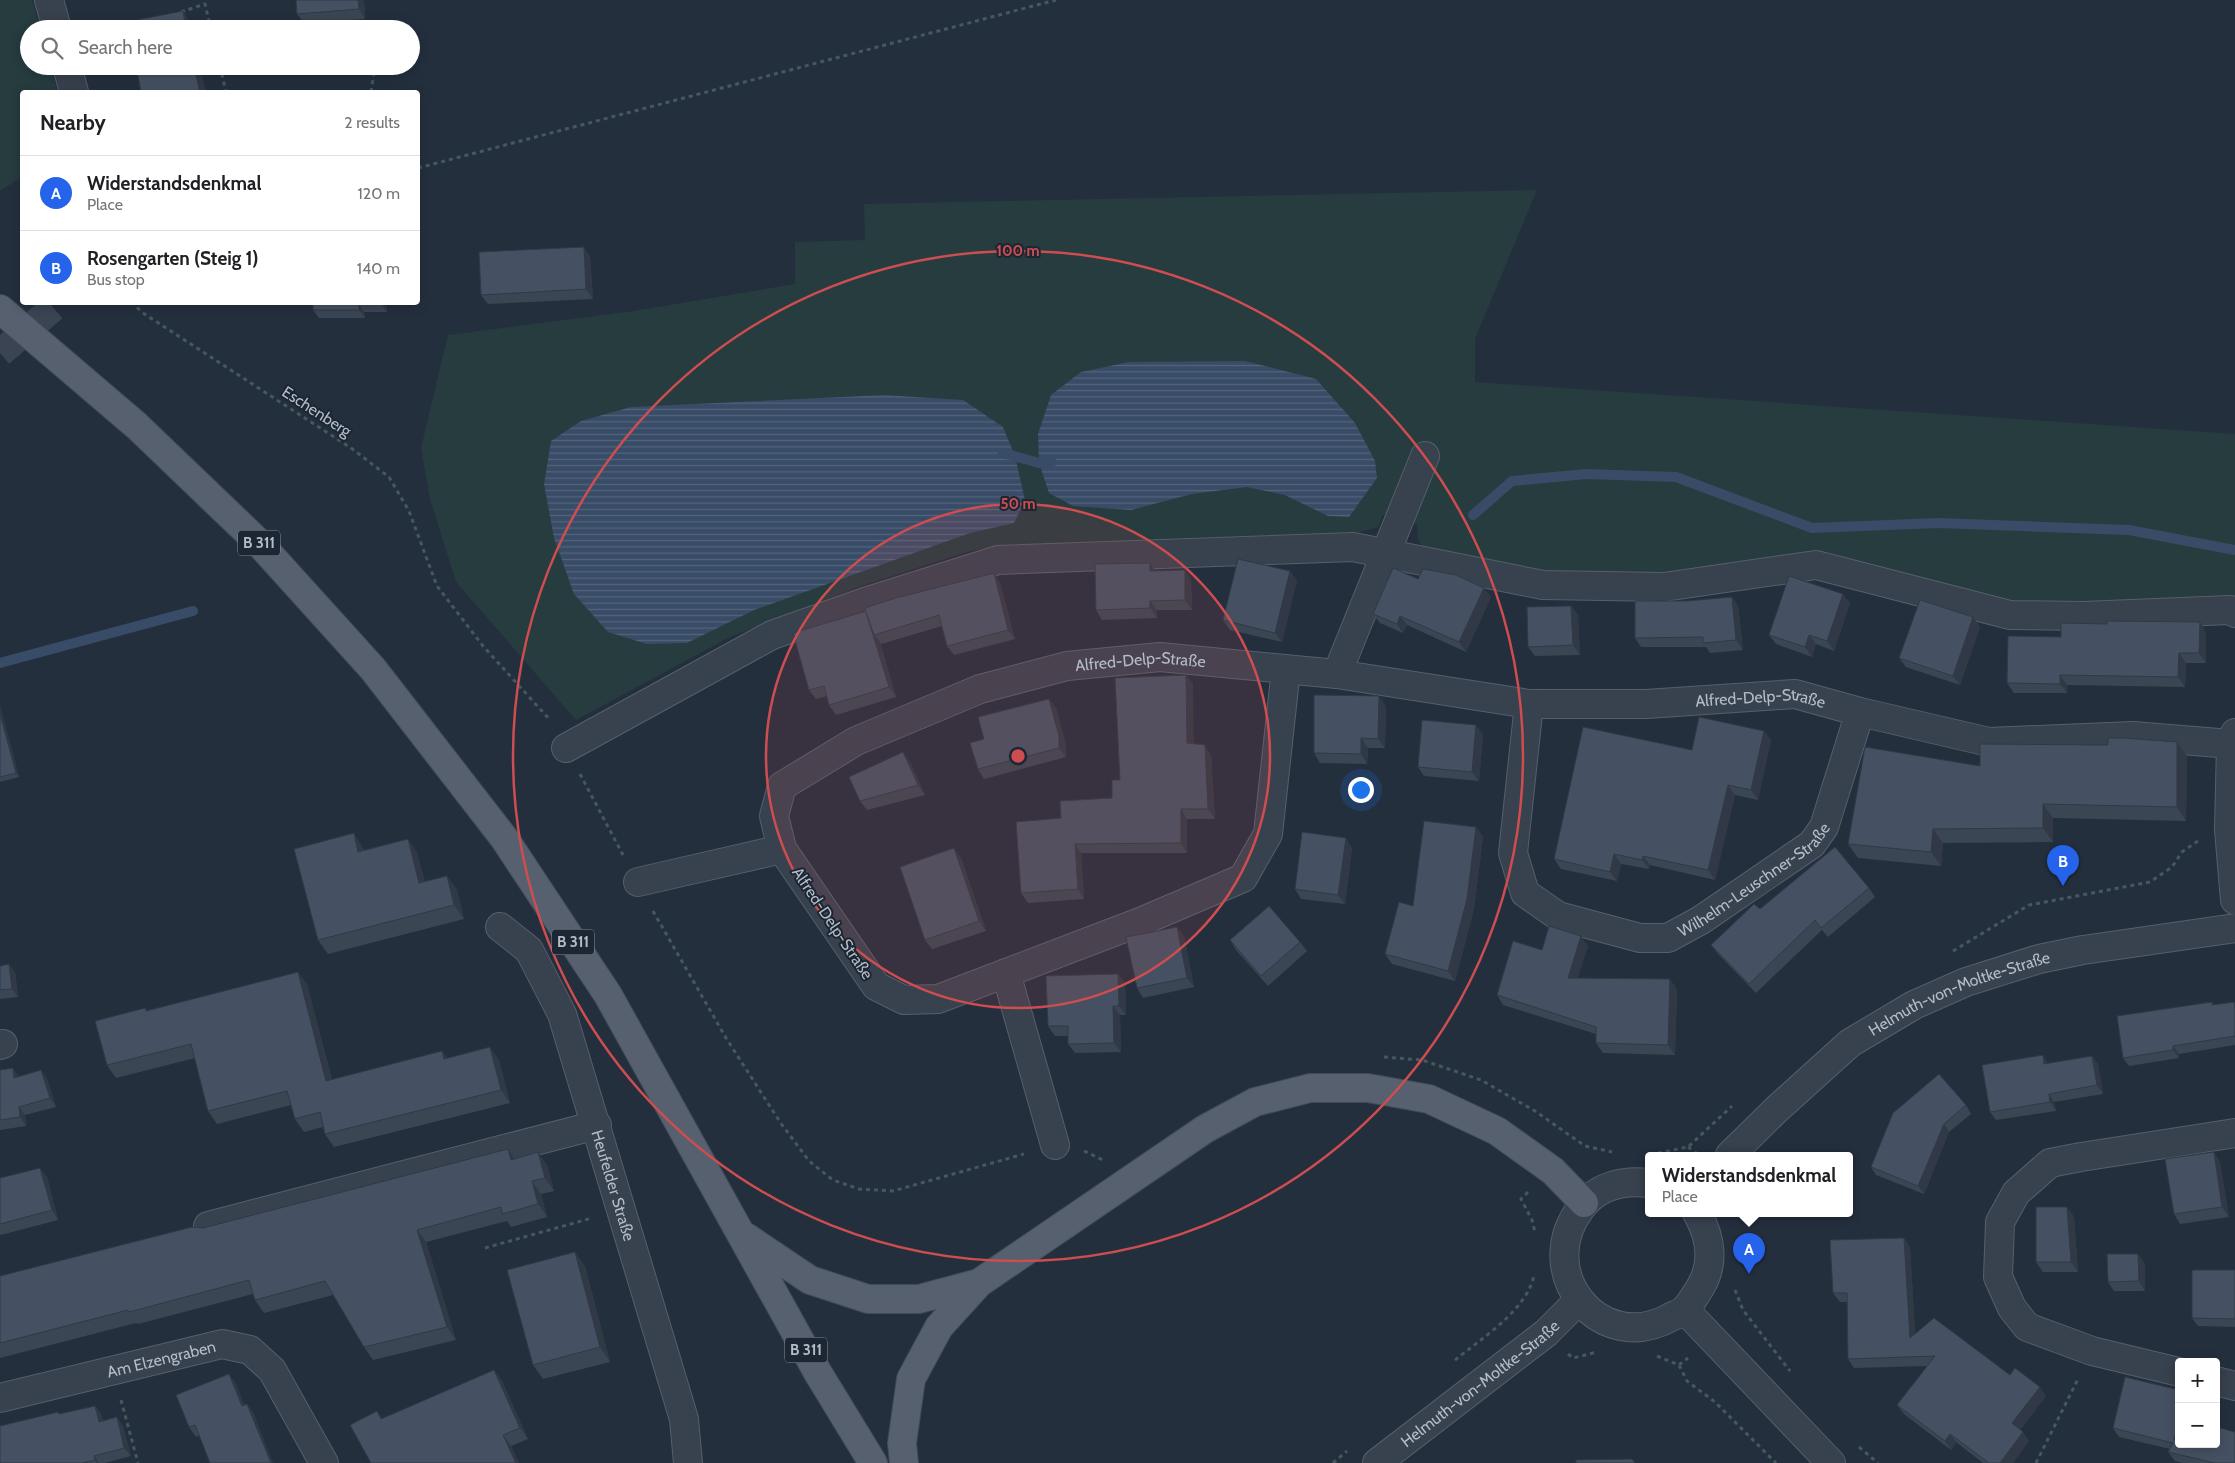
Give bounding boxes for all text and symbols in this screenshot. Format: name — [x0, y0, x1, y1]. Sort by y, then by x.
search box — [20, 20, 420, 75]
icon: search — [38, 34, 66, 62]
text: Search here — [78, 36, 172, 59]
text: Nearby — [40, 110, 106, 135]
text: 2 results — [344, 113, 400, 132]
text: Widerstandsdenkmal — [87, 172, 261, 195]
text: A — [51, 184, 61, 203]
text: 120 m — [358, 184, 400, 203]
text: Place — [87, 195, 123, 214]
text: 100 m — [996, 242, 1040, 260]
text: Rosengarten (Steig 1) — [87, 247, 259, 270]
text: B — [51, 259, 61, 278]
text: 140 m — [357, 259, 400, 278]
text: Bus stop — [87, 270, 145, 289]
street label: Eschenberg — [279, 382, 356, 441]
text: 50 m — [1000, 495, 1036, 513]
road number: B 311 — [238, 530, 280, 556]
street label: Alfred-Delp-Straße — [1074, 648, 1206, 675]
street label: Alfred-Delp-Straße — [1695, 685, 1828, 712]
centre of rings — [1009, 747, 1027, 765]
your location — [1348, 777, 1374, 803]
street label: Wilhelm-Leuschner-Straße — [1675, 819, 1834, 941]
pin: B — [2047, 845, 2079, 886]
street label: Alfred-Delp-Straße — [788, 864, 877, 983]
road number: B 311 — [552, 930, 594, 954]
street label: Helmuth-von-Moltke-Straße — [1865, 948, 2052, 1040]
street label: Heufelder Straße — [587, 1128, 639, 1243]
popup — [1645, 1152, 1853, 1217]
text: Widerstandsdenkmal — [1662, 1164, 1836, 1187]
text: Place — [1662, 1187, 1698, 1206]
pin: A — [1733, 1233, 1765, 1274]
street label: Helmuth-von-Moltke-Straße — [1397, 1316, 1563, 1451]
street label: Am Elzengraben — [105, 1337, 218, 1382]
road number: B 311 — [785, 1338, 827, 1362]
map controls — [2175, 1358, 2220, 1448]
button: + — [2175, 1358, 2220, 1403]
button: − — [2175, 1403, 2220, 1448]

